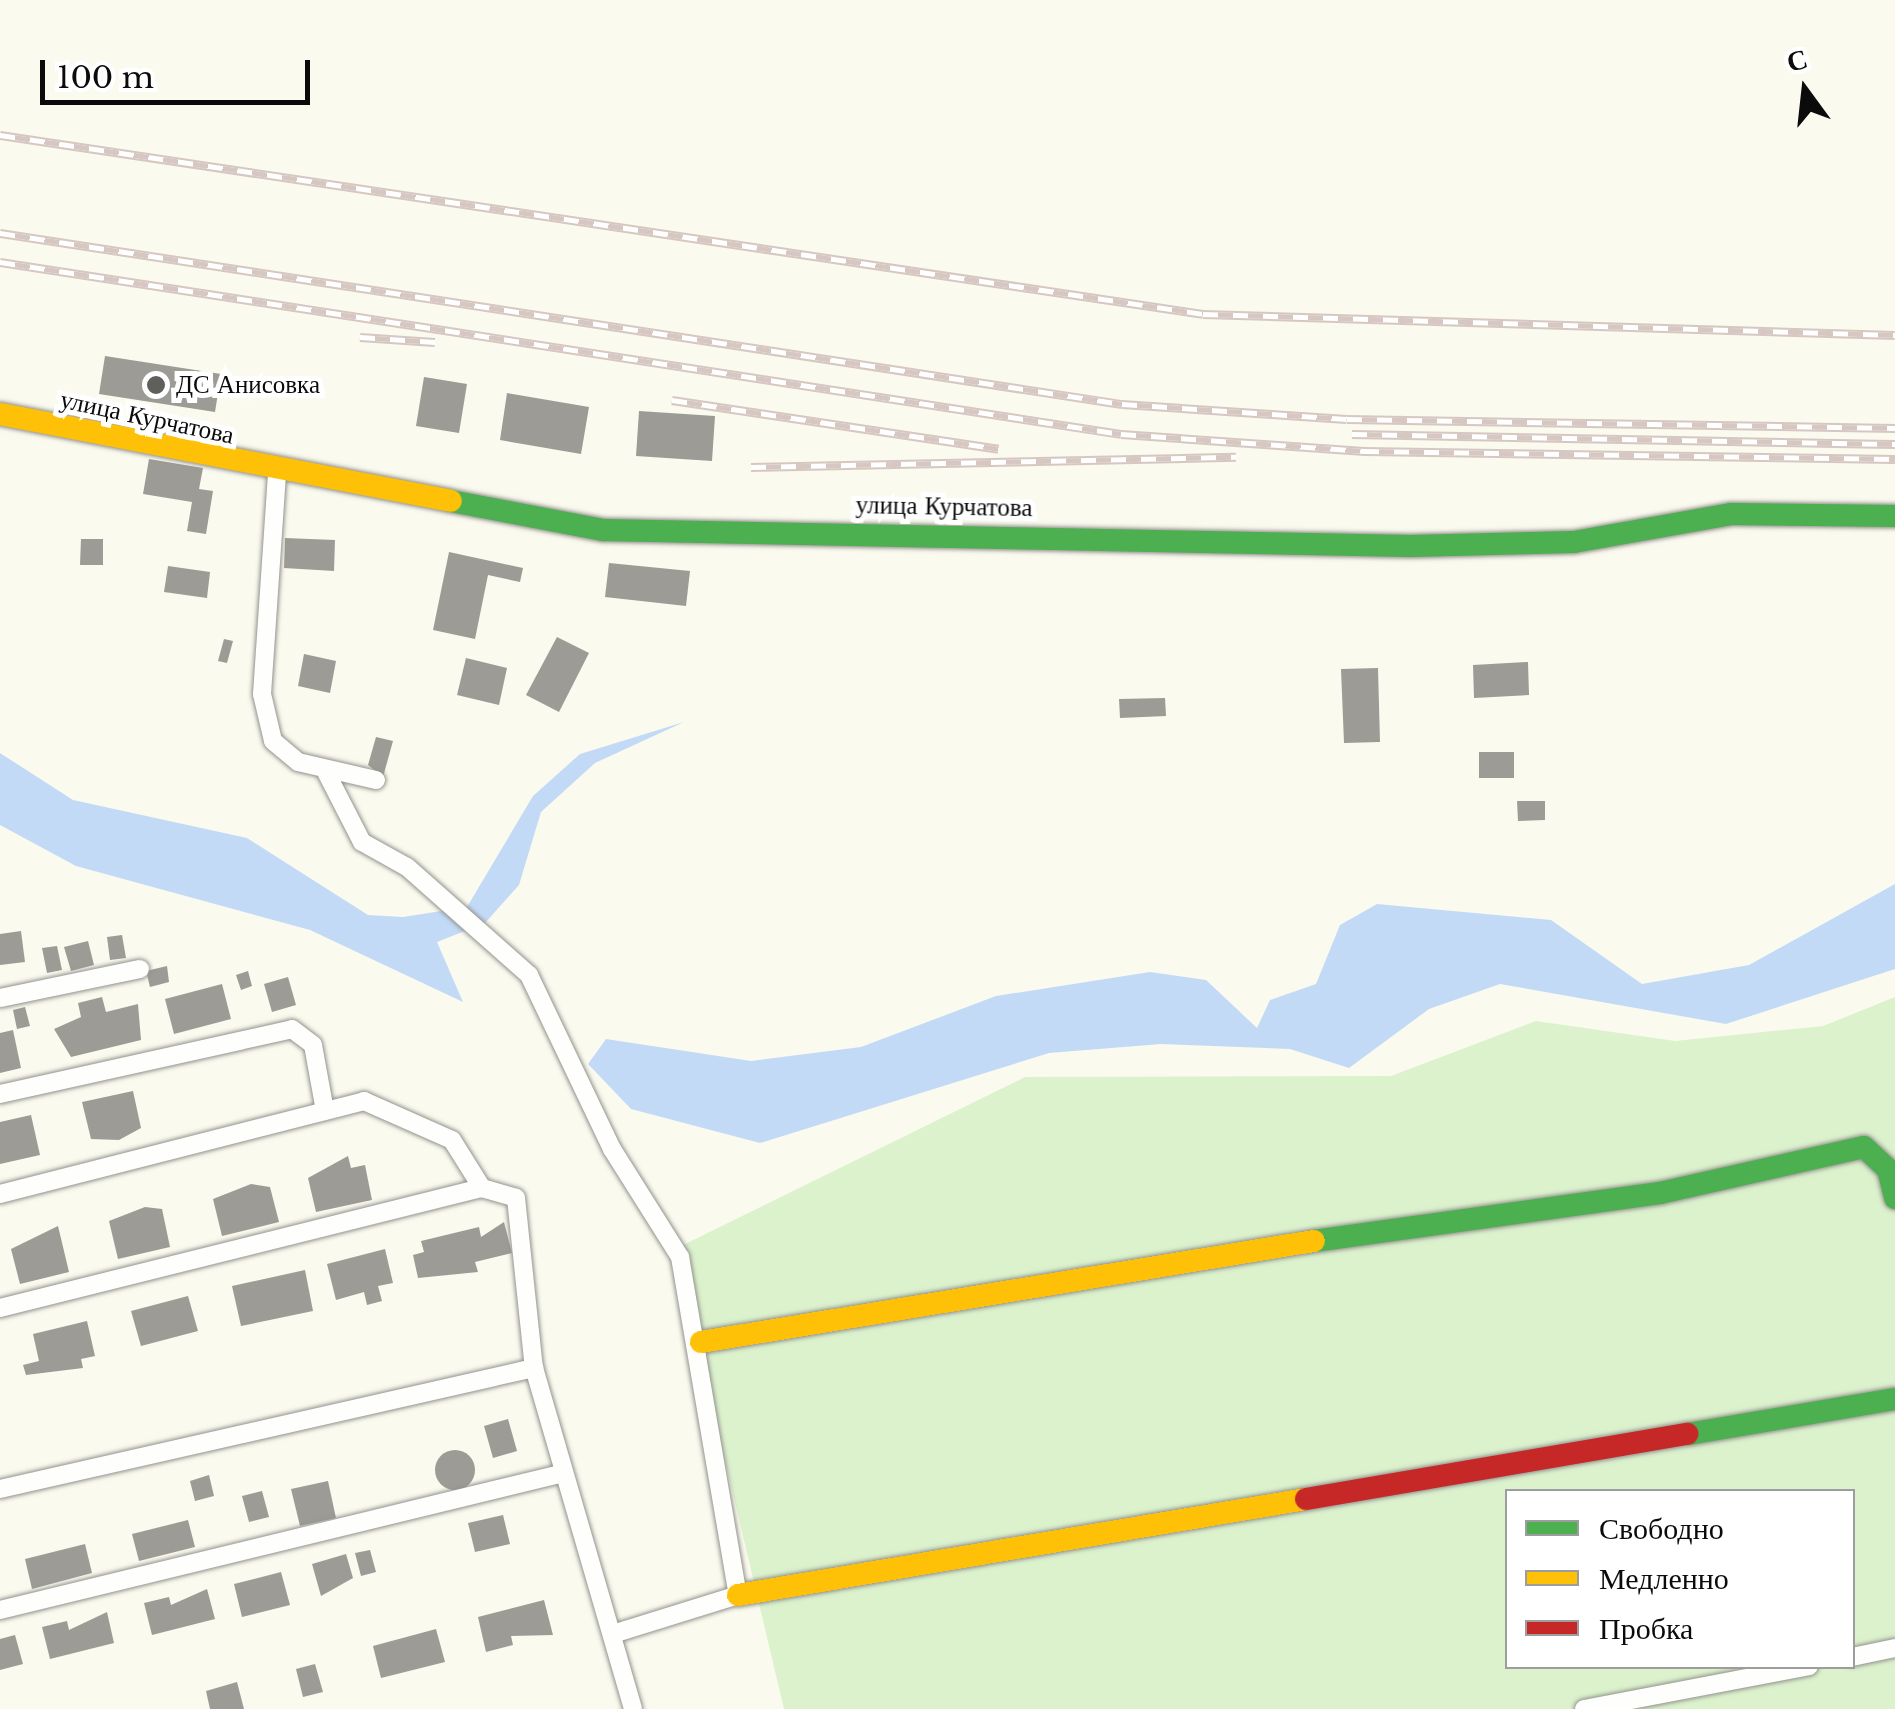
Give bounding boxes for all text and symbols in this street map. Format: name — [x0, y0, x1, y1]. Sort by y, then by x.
scale bar — [45, 40, 315, 102]
north arrow — [1755, 40, 1855, 140]
text: С — [1783, 41, 1811, 80]
text: 100 m — [57, 59, 154, 96]
place label: ДС Анисовка — [176, 370, 320, 400]
marker: ДС Анисовка — [145, 374, 167, 396]
street label: улица Курчатова — [57, 385, 237, 451]
street label: улица Курчатова — [855, 490, 1033, 524]
legend — [1505, 1489, 1855, 1669]
text: Свободно — [1599, 1510, 1724, 1547]
text: Медленно — [1599, 1560, 1729, 1597]
text: Пробка — [1599, 1610, 1693, 1647]

